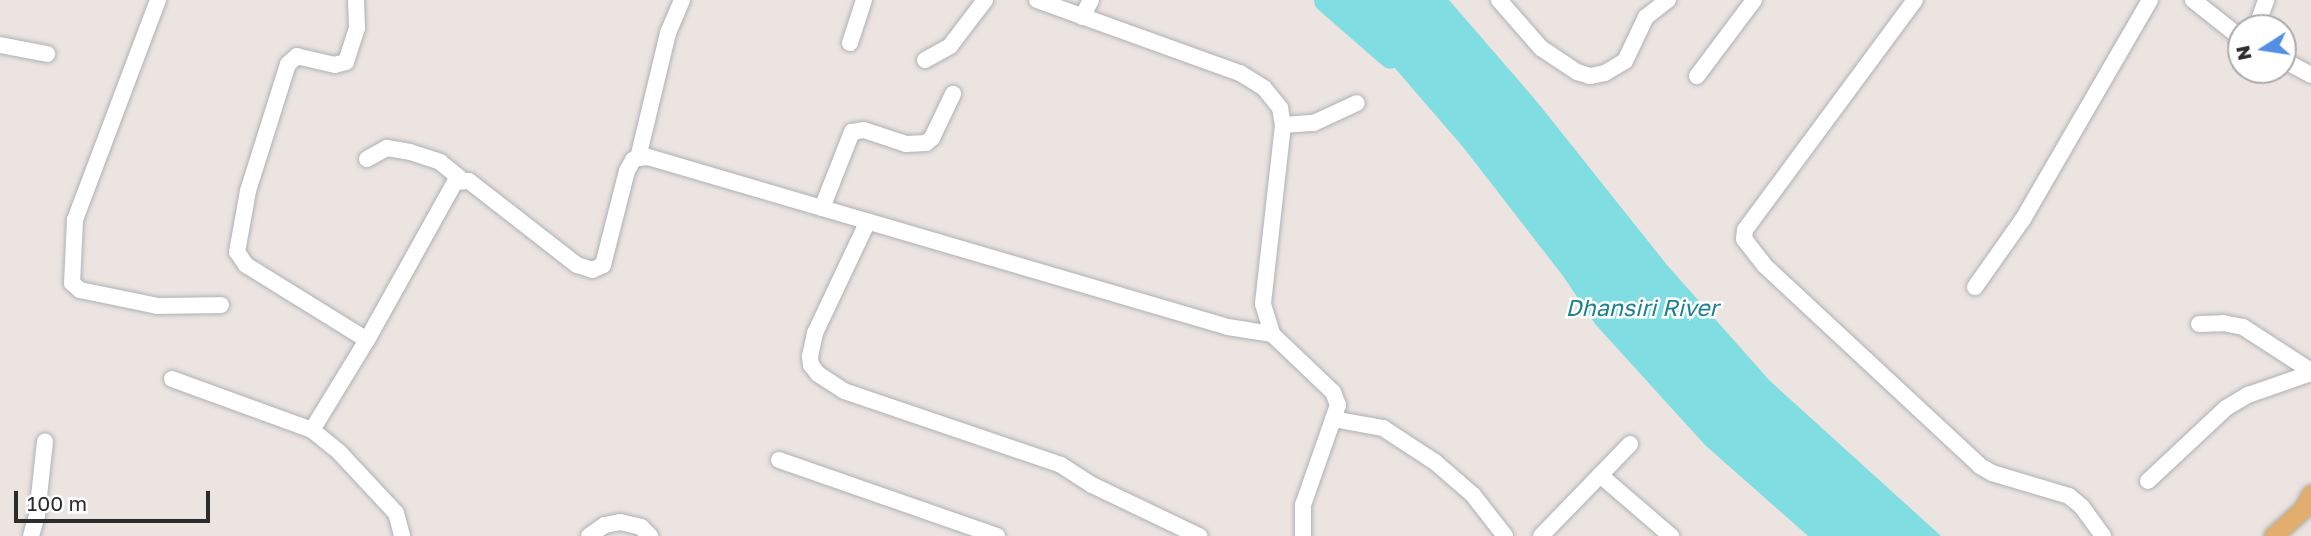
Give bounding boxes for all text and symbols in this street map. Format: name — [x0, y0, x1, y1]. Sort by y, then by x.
north arrow — [2227, 14, 2297, 84]
text: N — [2230, 44, 2256, 63]
water label: Dhansiri River — [1565, 293, 1719, 321]
scale bar — [18, 476, 214, 520]
text: 100 m — [27, 490, 87, 516]

